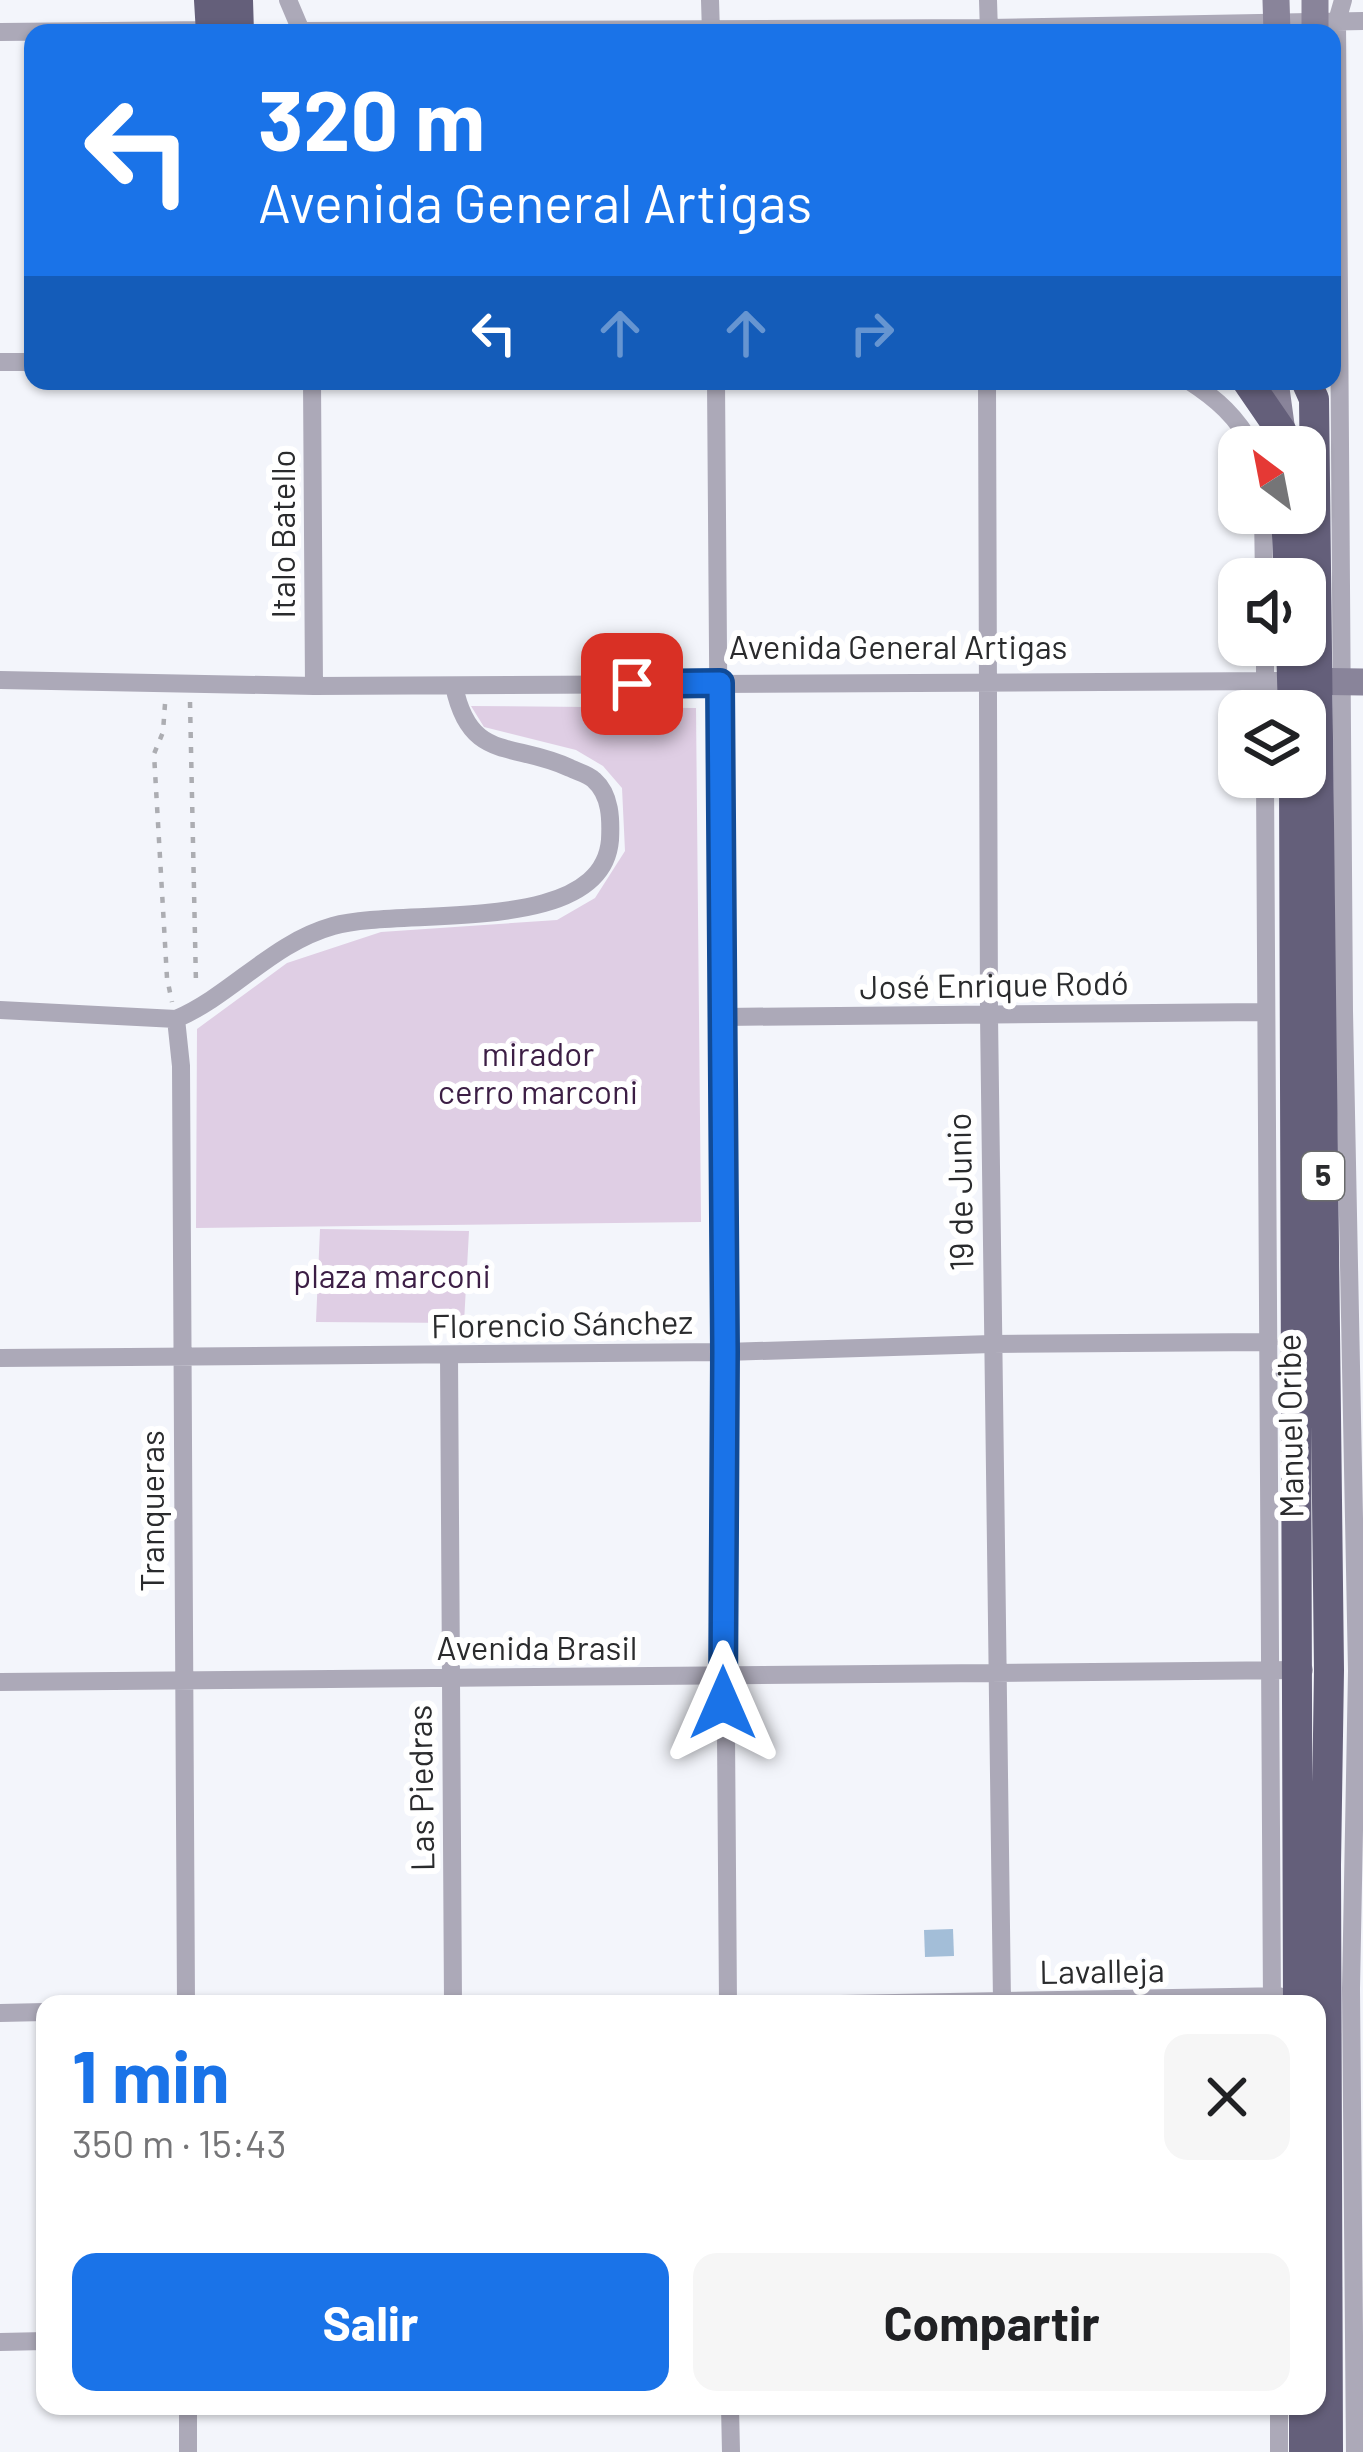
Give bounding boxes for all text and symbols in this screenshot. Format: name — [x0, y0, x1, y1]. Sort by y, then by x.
text: 320 m — [258, 67, 485, 168]
icon: left — [60, 72, 216, 228]
text: Avenida General Artigas — [258, 169, 812, 234]
icon: left — [461, 300, 527, 366]
icon: ahead — [587, 300, 653, 366]
icon: ahead — [713, 300, 779, 366]
icon: right — [839, 300, 905, 366]
north arrow — [1218, 426, 1326, 534]
map controls — [1218, 426, 1326, 798]
street label: Italo Batello — [262, 449, 302, 619]
button: sound — [1218, 558, 1326, 666]
street label: Avenida General Artigas — [729, 626, 1067, 666]
pin — [581, 633, 683, 735]
icon: arrive — [599, 651, 665, 717]
button: layers — [1218, 690, 1326, 798]
street label: José Enrique Rodó — [859, 962, 1129, 1006]
park label: mirador cerro marconi — [438, 1033, 638, 1111]
street label: 19 de Junio — [938, 1112, 980, 1272]
road number: 5 — [1302, 1152, 1344, 1200]
park label: plaza marconi — [293, 1255, 491, 1295]
street label: Florencio Sánchez — [431, 1301, 693, 1345]
street label: Manuel Oribe — [1267, 1334, 1311, 1518]
street label: Tranqueras — [131, 1430, 171, 1592]
street label: Avenida Brasil — [437, 1627, 637, 1667]
position arrow — [660, 1640, 786, 1766]
street label: Las Piedras — [399, 1705, 441, 1872]
street label: Lavalleja — [1039, 1949, 1165, 1991]
text: 1 min — [72, 2031, 230, 2117]
button: close — [1164, 2034, 1290, 2160]
text: 350 m · 15:43 — [72, 2119, 287, 2166]
button: Salir — [72, 2253, 669, 2391]
button: Compartir — [693, 2253, 1290, 2391]

